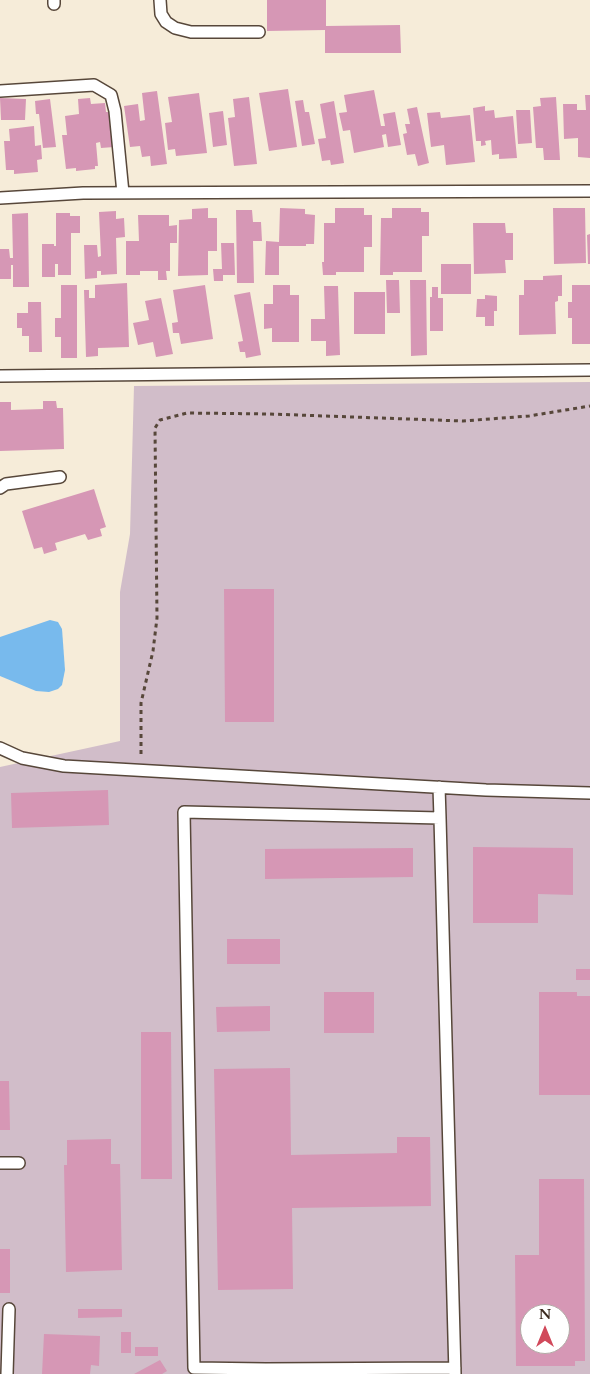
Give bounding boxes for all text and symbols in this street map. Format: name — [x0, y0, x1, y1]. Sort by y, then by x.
north arrow — [520, 1304, 570, 1354]
text: N — [539, 1305, 551, 1324]

